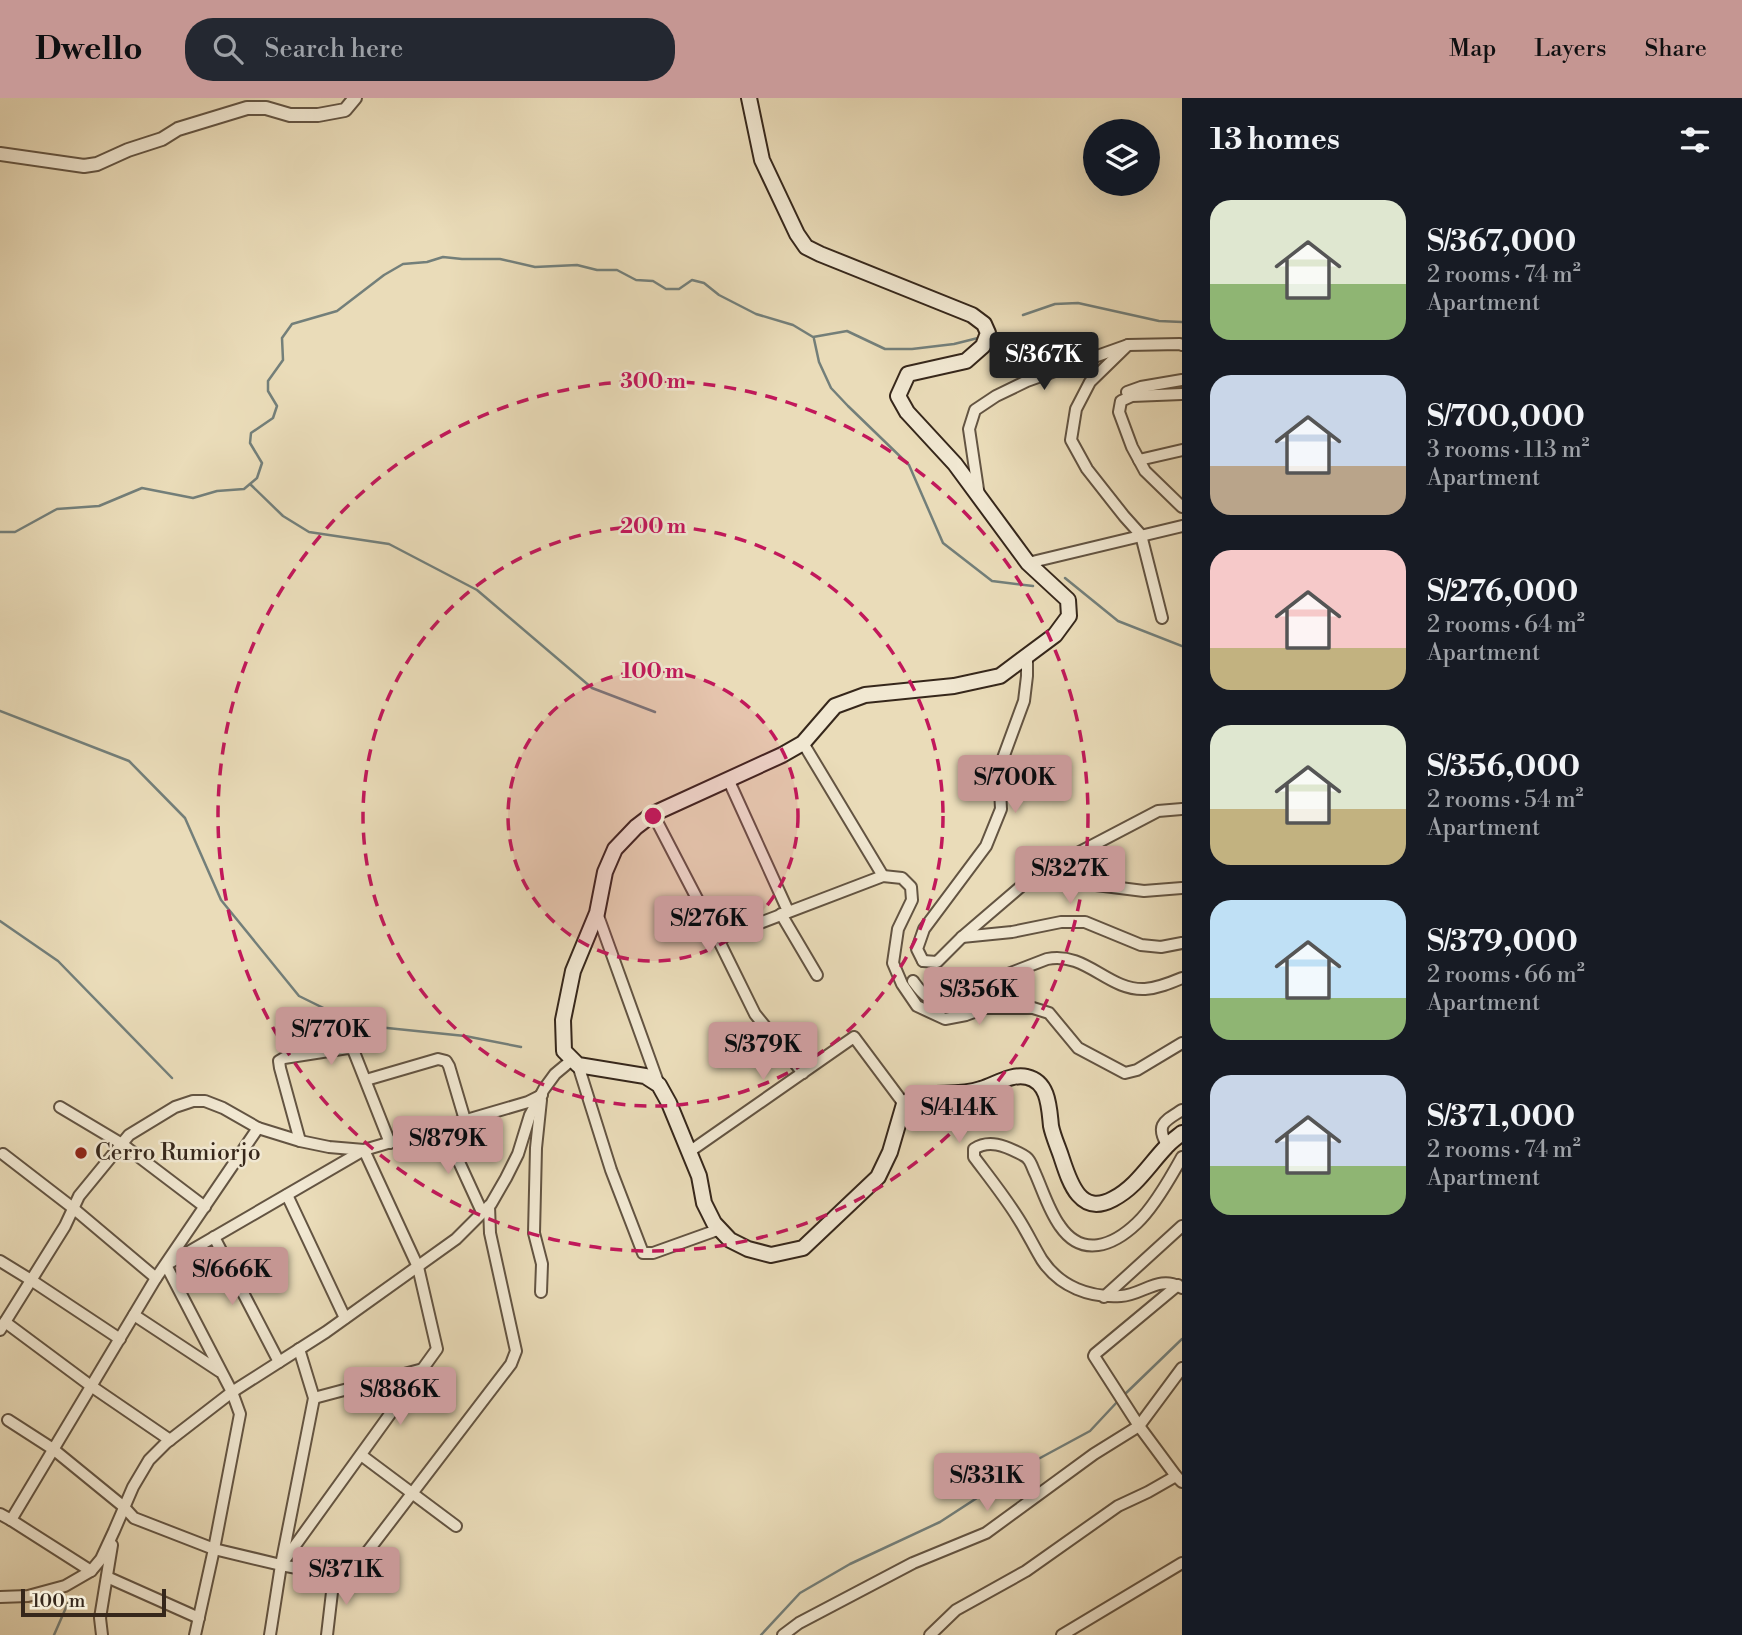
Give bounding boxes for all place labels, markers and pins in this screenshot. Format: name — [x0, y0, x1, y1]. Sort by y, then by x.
pin: S/367K — [987, 332, 1101, 392]
pin: S/700K — [958, 756, 1072, 815]
centre of rings — [641, 804, 665, 828]
pin: S/327K — [1013, 846, 1127, 906]
pin: S/276K — [652, 896, 766, 956]
pin: S/356K — [922, 968, 1036, 1027]
pin: S/770K — [274, 1007, 388, 1067]
pin: S/379K — [706, 1023, 820, 1082]
pin: S/414K — [902, 1086, 1016, 1145]
pin: S/879K — [391, 1116, 505, 1176]
place label: Cerro Rumiorjo — [95, 1139, 261, 1167]
marker: Cerro Rumiorjo — [73, 1145, 89, 1161]
pin: S/666K — [175, 1248, 289, 1307]
pin: S/886K — [343, 1368, 457, 1427]
pin: S/331K — [930, 1454, 1044, 1513]
pin: S/371K — [289, 1548, 403, 1607]

